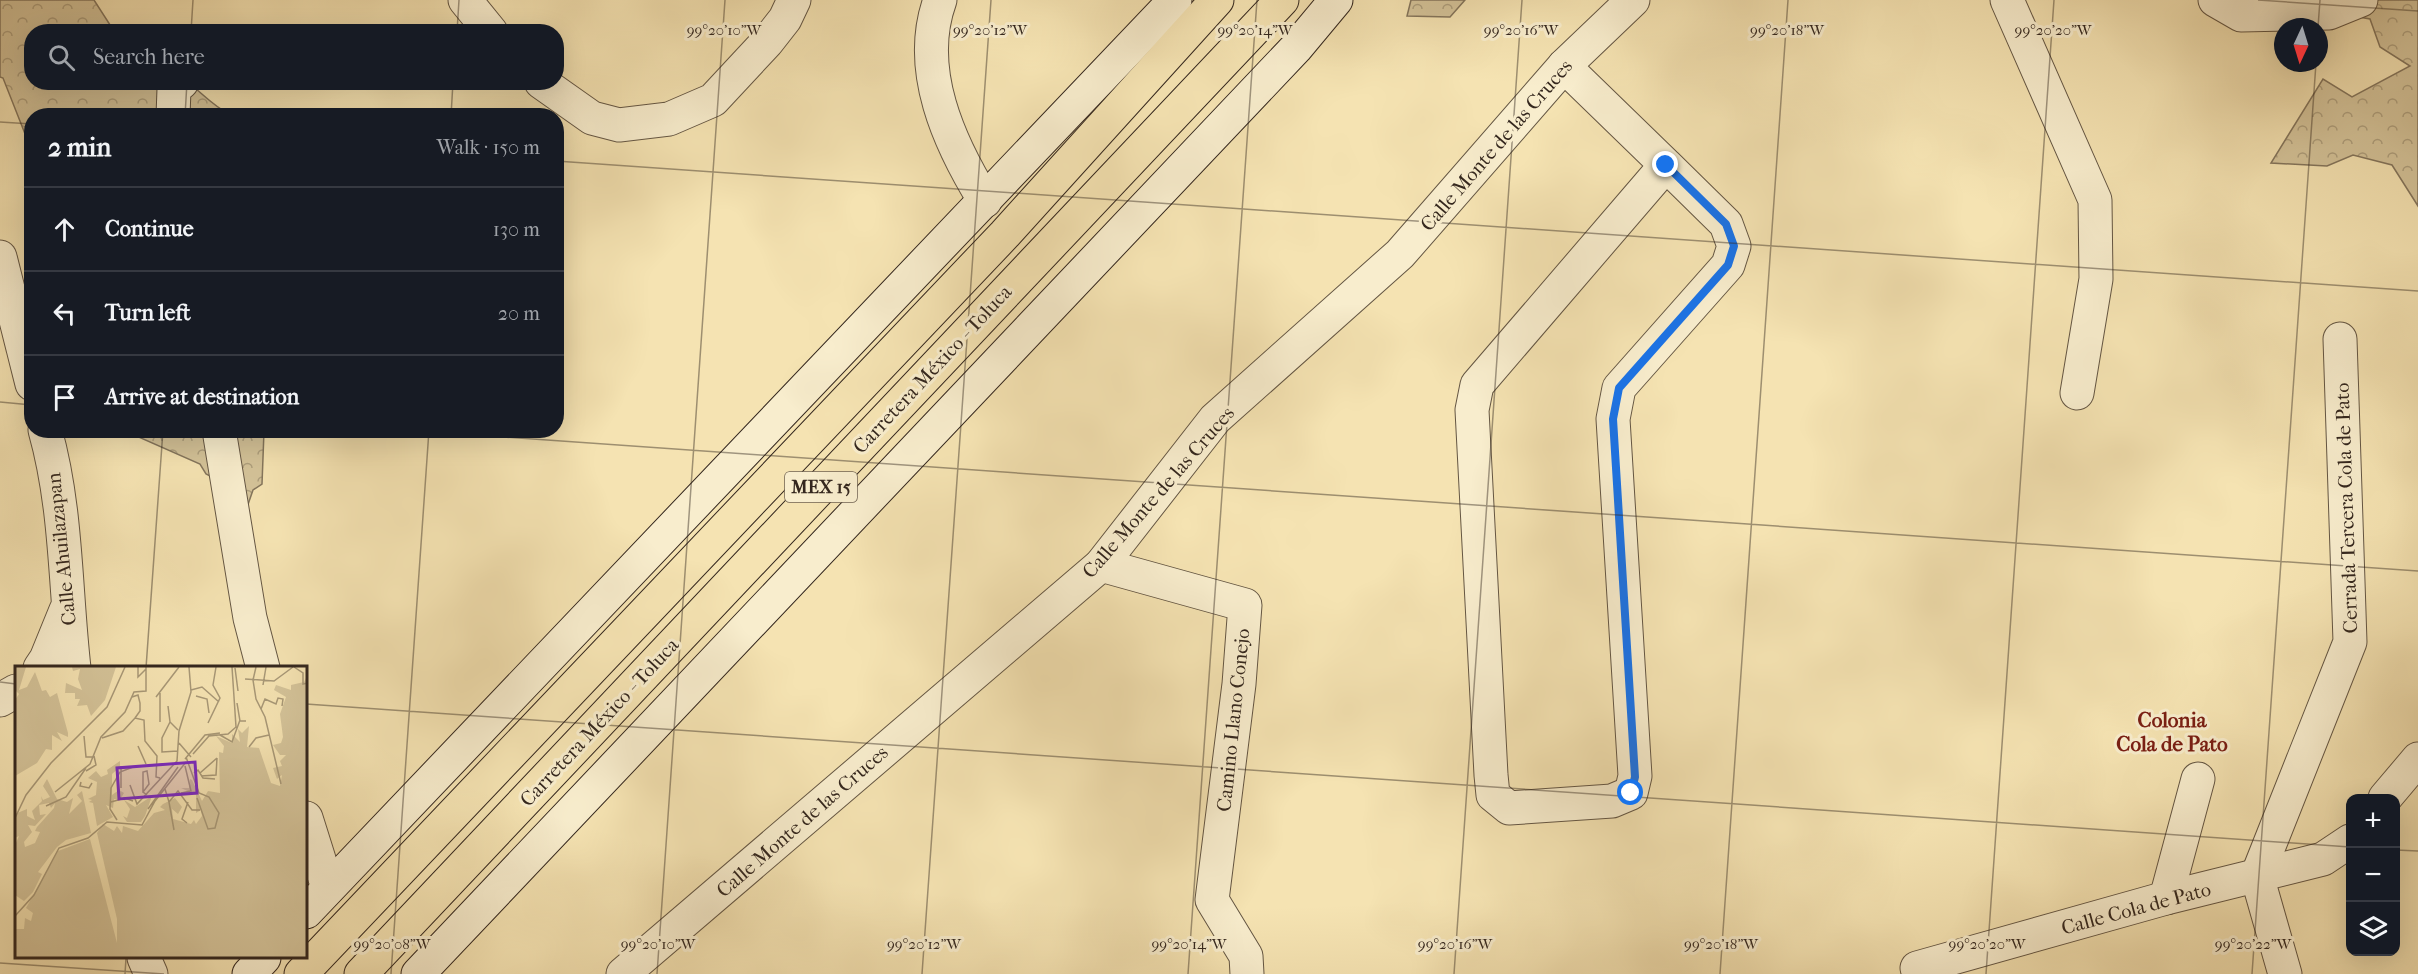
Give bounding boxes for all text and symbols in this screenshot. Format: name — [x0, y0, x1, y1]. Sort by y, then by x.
north arrow — [2274, 18, 2328, 72]
text: 99°20'10"W — [687, 21, 763, 39]
text: 99°20'12"W — [953, 21, 1028, 39]
text: 99°20'14"W — [1217, 21, 1294, 39]
text: 99°20'16"W — [1484, 21, 1559, 39]
text: 99°20'18"W — [1750, 21, 1825, 39]
text: 99°20'20"W — [2015, 21, 2093, 39]
search box — [24, 24, 564, 90]
icon: search — [45, 41, 78, 74]
text: Search here — [93, 44, 205, 70]
street label: Calle Monte de las Cruces — [1416, 55, 1577, 236]
text: 2 min — [48, 132, 111, 163]
text: Walk · 150 m — [436, 136, 540, 159]
route end — [1652, 151, 1678, 177]
icon: ahead — [48, 213, 81, 246]
text: Continue — [105, 216, 194, 242]
text: 130 m — [493, 218, 540, 241]
street label: Carretera México - Toluca — [848, 280, 1017, 458]
icon: left — [48, 297, 81, 330]
text: Turn left — [105, 300, 191, 326]
text: 20 m — [498, 302, 540, 325]
icon: arrive — [48, 381, 81, 414]
street label: Cerrada Tercera Cola de Pato — [2331, 382, 2362, 634]
text: Arrive at destination — [105, 384, 299, 410]
street label: Calle Monte de las Cruces — [1078, 402, 1239, 583]
street label: Calle Ahuilazapan — [42, 471, 81, 627]
road number: MEX 15 — [785, 472, 857, 502]
street label: Camino Llano Conejo — [1212, 627, 1255, 813]
street label: Carretera México - Toluca — [515, 633, 684, 811]
inset map — [15, 666, 308, 959]
district label: Colonia Cola de Pato — [2116, 708, 2228, 756]
street label: Calle Monte de las Cruces — [712, 741, 893, 902]
route start — [1617, 779, 1643, 805]
map controls — [2346, 794, 2400, 956]
button: + — [2346, 794, 2400, 848]
button: − — [2346, 848, 2400, 902]
street label: Calle Cola de Pato — [2059, 877, 2213, 939]
button: layers — [2346, 902, 2400, 956]
text: 99°20'08"W — [354, 935, 432, 953]
text: 99°20'10"W — [621, 935, 697, 953]
text: 99°20'12"W — [887, 935, 962, 953]
text: 99°20'14"W — [1151, 935, 1228, 953]
text: 99°20'16"W — [1418, 935, 1493, 953]
text: 99°20'18"W — [1684, 935, 1759, 953]
text: 99°20'20"W — [1949, 935, 2027, 953]
text: 99°20'22"W — [2215, 935, 2292, 953]

